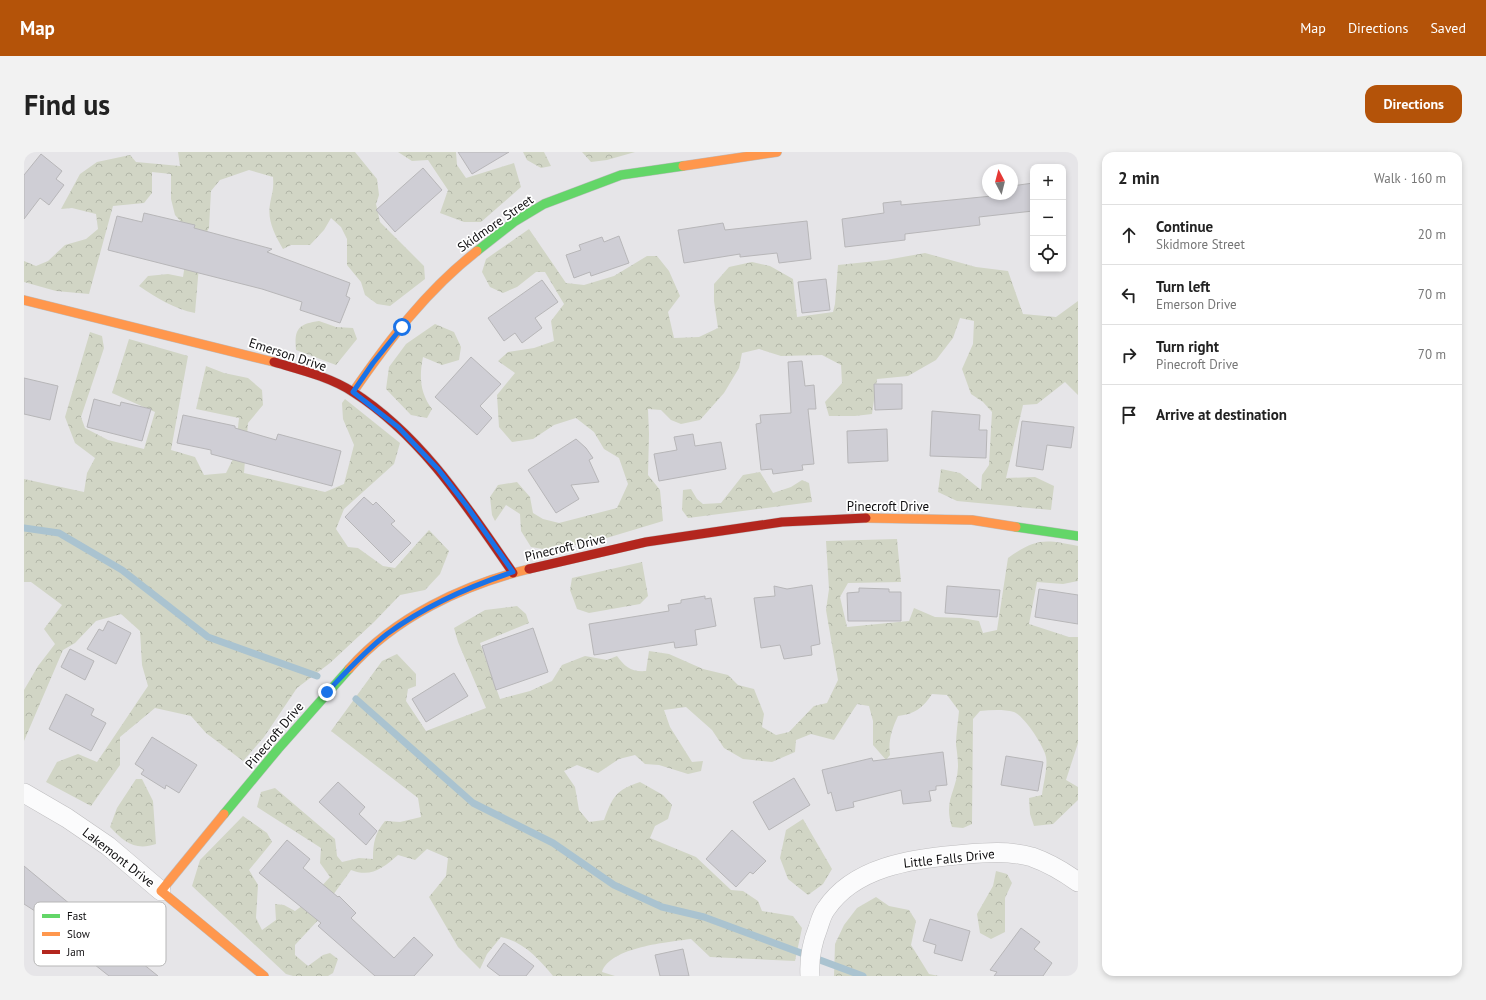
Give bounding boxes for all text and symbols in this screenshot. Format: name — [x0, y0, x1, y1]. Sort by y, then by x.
text: Map — [20, 16, 55, 40]
text: Map — [1300, 19, 1326, 37]
text: Directions — [1348, 19, 1408, 37]
text: Saved — [1430, 19, 1466, 37]
button: Directions — [1365, 85, 1462, 123]
text: Find us — [24, 86, 110, 123]
north arrow — [982, 164, 1018, 200]
map controls — [1030, 164, 1066, 272]
button: + — [1030, 164, 1066, 200]
text: 2 min — [1118, 167, 1159, 189]
text: Walk · 160 m — [1374, 170, 1446, 187]
street label: Skidmore Street — [454, 191, 537, 256]
button: − — [1030, 200, 1066, 236]
text: Continue — [1156, 217, 1213, 236]
icon: ahead — [1118, 224, 1140, 246]
text: 20 m — [1418, 226, 1446, 243]
button: locate — [1030, 236, 1066, 272]
text: Skidmore Street — [1156, 236, 1245, 253]
text: Turn left — [1156, 277, 1210, 296]
icon: left — [1118, 284, 1140, 306]
text: 70 m — [1418, 286, 1446, 303]
text: Emerson Drive — [1156, 296, 1237, 313]
route start — [393, 318, 411, 336]
street label: Emerson Drive — [247, 334, 329, 375]
text: Turn right — [1156, 337, 1219, 356]
icon: right — [1118, 344, 1140, 366]
text: 70 m — [1418, 346, 1446, 363]
text: Pinecroft Drive — [1156, 356, 1238, 373]
icon: arrive — [1118, 404, 1140, 426]
text: Arrive at destination — [1156, 405, 1287, 424]
street label: Pinecroft Drive — [847, 498, 929, 515]
street label: Pinecroft Drive — [523, 530, 607, 565]
route end — [318, 683, 336, 701]
street label: Pinecroft Drive — [241, 698, 307, 772]
street label: Lakemont Drive — [79, 824, 158, 891]
street label: Little Falls Drive — [903, 845, 996, 872]
legend — [34, 902, 166, 966]
text: Fast — [67, 909, 87, 923]
text: Slow — [67, 927, 90, 941]
text: Jam — [66, 945, 85, 959]

